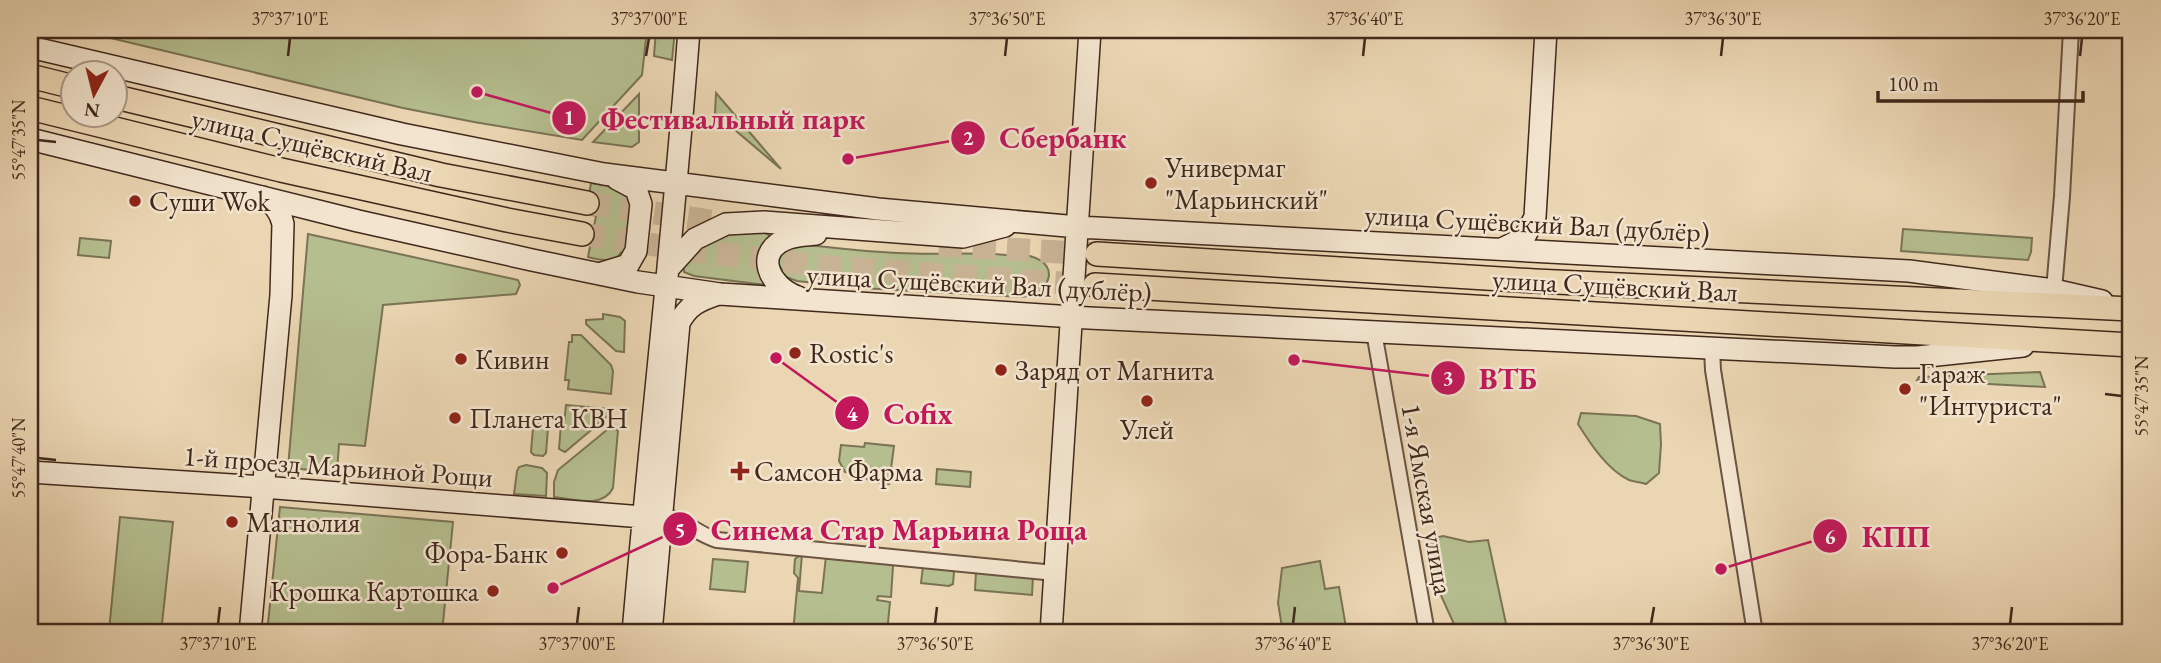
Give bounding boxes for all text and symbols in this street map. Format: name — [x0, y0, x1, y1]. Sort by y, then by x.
text: 37°37'10"E — [252, 7, 328, 30]
text: 37°37'00"E — [611, 7, 687, 30]
text: 37°36'50"E — [969, 7, 1045, 30]
text: 37°36'40"E — [1327, 7, 1403, 30]
text: 37°36'30"E — [1685, 7, 1761, 30]
text: 37°36'20"E — [2044, 7, 2120, 30]
north arrow — [60, 60, 130, 130]
scale bar — [1878, 60, 2082, 104]
text: 100 m — [1888, 70, 1939, 97]
callout: Фестивальный парк — [552, 93, 879, 144]
text: N — [82, 97, 101, 124]
text: 55°47'35"N — [7, 99, 30, 180]
text: Фестивальный парк — [601, 99, 866, 138]
street label: улица Сущёвский Вал — [188, 100, 436, 190]
text: 1 — [563, 104, 575, 131]
callout: Сбербанк — [951, 112, 1141, 163]
text: Сбербанк — [999, 118, 1127, 157]
text: 2 — [962, 124, 974, 151]
place label: Универмаг "Марьинский" — [1164, 149, 1328, 217]
marker: Универмаг "Марьинский" — [1143, 175, 1159, 191]
place label: Суши Wok — [149, 183, 271, 219]
marker: Суши Wok — [127, 193, 143, 209]
street label: улица Сущёвский Вал (дублёр) — [1363, 196, 1711, 250]
street label: улица Сущёвский Вал (дублёр) — [805, 256, 1153, 310]
street label: улица Сущёвский Вал — [1491, 261, 1739, 309]
place label: Rostic's — [809, 335, 894, 371]
place label: Кивин — [475, 341, 550, 377]
marker: Rostic's — [787, 345, 803, 361]
marker: Кивин — [453, 351, 469, 367]
place label: Заряд от Магнита — [1015, 352, 1215, 388]
callout: ВТБ — [1430, 353, 1552, 404]
place label: Гараж "Интуриста" — [1919, 355, 2062, 423]
text: 55°47'35"N — [2130, 355, 2153, 436]
text: ВТБ — [1479, 359, 1537, 398]
marker: Заряд от Магнита — [993, 362, 1009, 378]
text: 3 — [1442, 364, 1454, 391]
marker: Гараж "Интуриста" — [1897, 381, 1913, 397]
callout: Cofix — [835, 388, 967, 439]
marker: Улей — [1139, 393, 1155, 409]
text: Cofix — [883, 394, 953, 433]
place label: Планета КВН — [469, 400, 628, 436]
text: 4 — [846, 400, 858, 427]
street label: 1-я Ямская улица — [1393, 400, 1463, 599]
marker: Планета КВН — [447, 410, 463, 426]
place label: Улей — [1119, 411, 1174, 447]
text: 55°47'40"N — [7, 417, 30, 498]
street label: 1-й проезд Марьиной Рощи — [182, 437, 494, 495]
place label: Самсон Фарма — [754, 453, 924, 489]
marker: Самсон Фарма — [732, 463, 748, 479]
place label: Магнолия — [246, 504, 360, 540]
callout: Синема Стар Марьина Роща — [662, 504, 1102, 555]
text: Синема Стар Марьина Роща — [711, 510, 1088, 549]
callout: КПП — [1812, 511, 1944, 562]
marker: Магнолия — [224, 514, 240, 530]
text: 5 — [674, 516, 686, 543]
text: КПП — [1862, 517, 1931, 556]
text: 6 — [1824, 523, 1836, 550]
place label: Фора-Банк — [424, 535, 548, 571]
marker: Фора-Банк — [554, 545, 570, 561]
place label: Крошка Картошка — [270, 573, 480, 609]
marker: Крошка Картошка — [485, 583, 501, 599]
text: 37°37'10"E — [180, 632, 256, 655]
text: 37°37'00"E — [539, 632, 615, 655]
text: 37°36'50"E — [897, 632, 973, 655]
text: 37°36'40"E — [1255, 632, 1331, 655]
text: 37°36'30"E — [1613, 632, 1689, 655]
text: 37°36'20"E — [1972, 632, 2048, 655]

